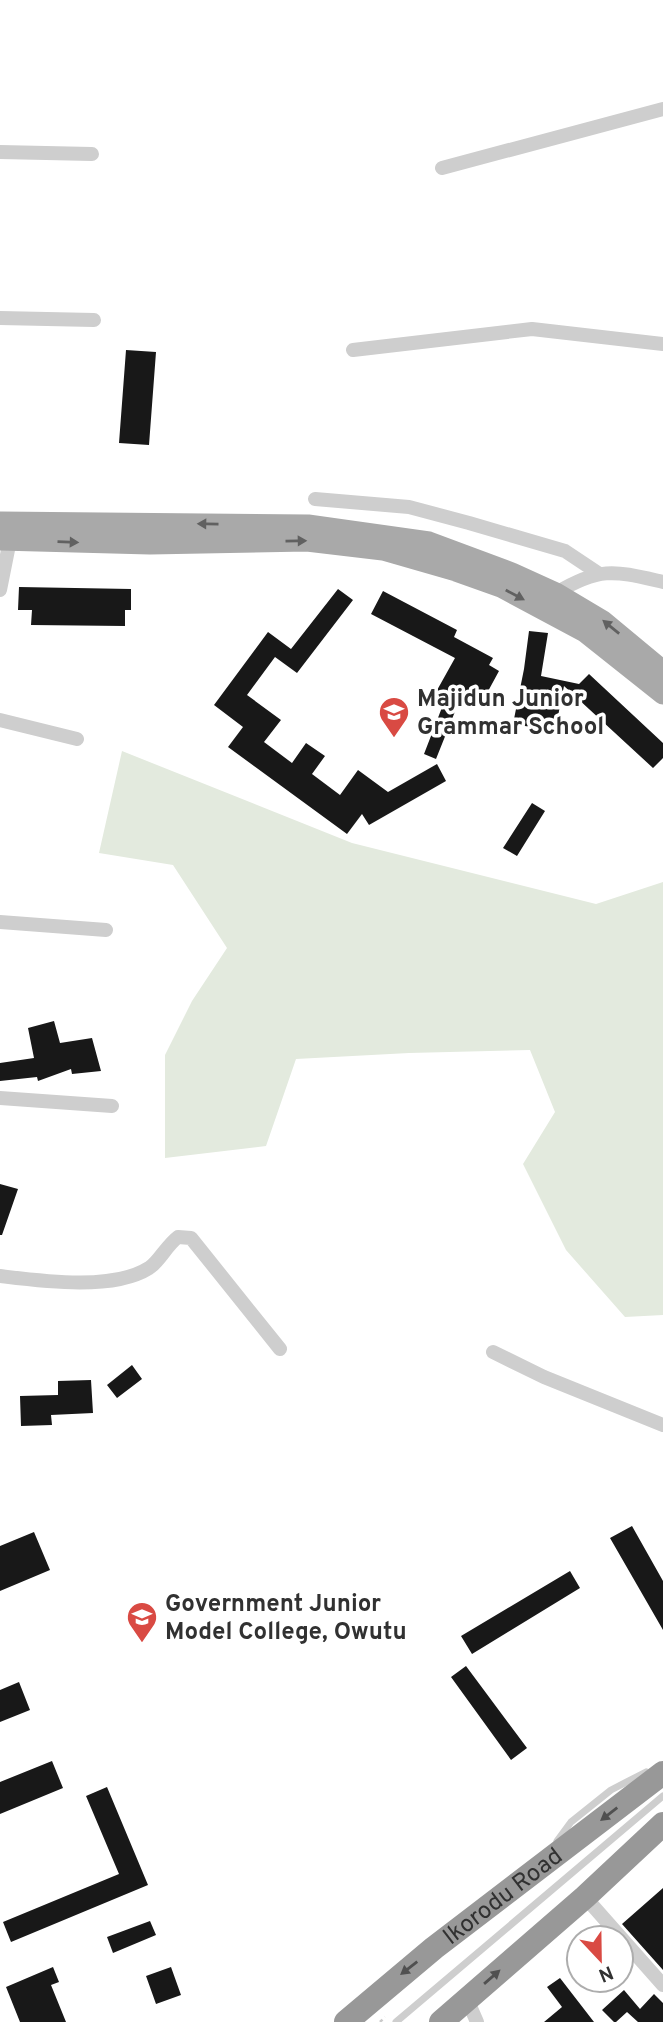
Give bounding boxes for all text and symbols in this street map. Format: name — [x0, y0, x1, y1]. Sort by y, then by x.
one-way arrow — [197, 518, 219, 530]
one-way arrow — [57, 536, 79, 547]
one-way arrow — [285, 536, 307, 547]
one-way arrow — [505, 589, 525, 601]
one-way arrow — [602, 620, 620, 635]
place label: Majidun Junior Grammar School — [417, 685, 604, 743]
school or university icon: Majidun Junior Grammar School — [377, 695, 411, 739]
place label: Government Junior Model College, Owutu — [165, 1590, 407, 1648]
school or university icon: Government Junior Model College, Owutu — [125, 1600, 159, 1644]
one-way arrow — [600, 1807, 618, 1821]
street label: Ikorodu Road — [438, 1842, 569, 1953]
north arrow — [565, 1924, 635, 1994]
text: N — [595, 1959, 616, 1987]
one-way arrow — [401, 1961, 419, 1976]
one-way arrow — [483, 1969, 501, 1985]

